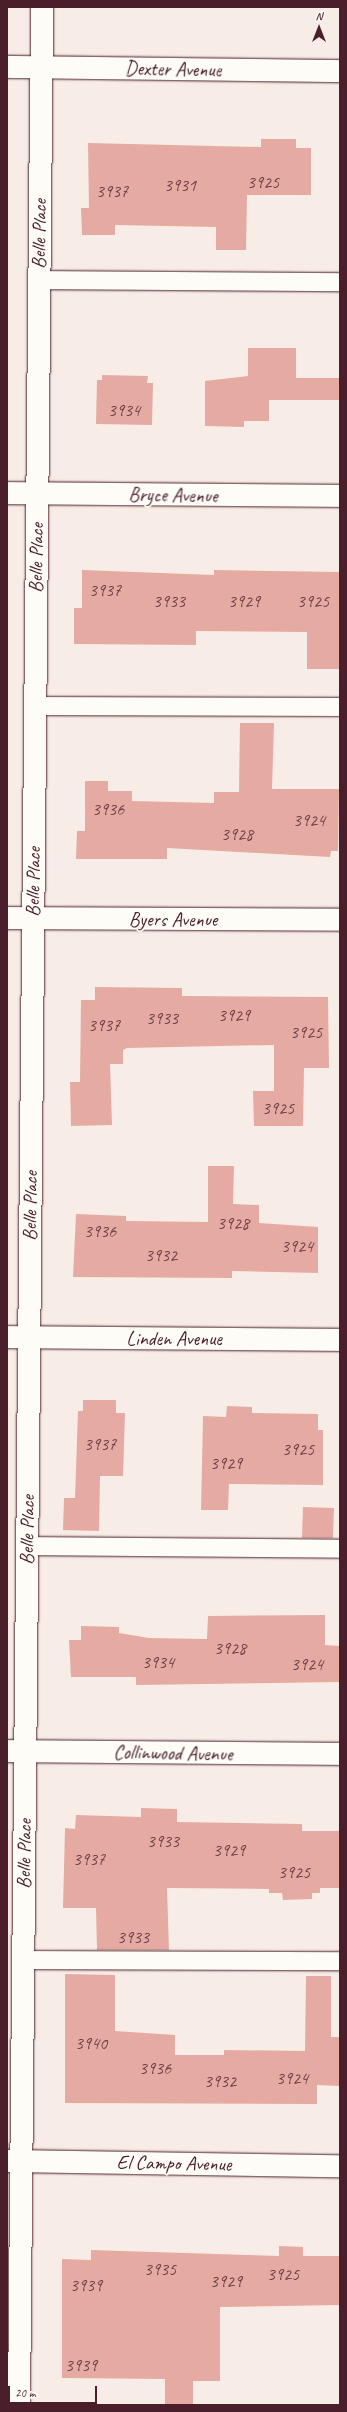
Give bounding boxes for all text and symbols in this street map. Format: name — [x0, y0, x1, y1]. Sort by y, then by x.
north arrow — [299, 8, 339, 48]
text: N — [316, 9, 322, 23]
street label: Dexter Avenue — [125, 56, 221, 82]
house number: 3925 — [247, 171, 279, 193]
house number: 3931 — [164, 174, 196, 196]
house number: 3937 — [96, 180, 128, 202]
street label: Belle Place — [26, 199, 52, 269]
house number: 3934 — [108, 399, 140, 421]
street label: Bryce Avenue — [128, 482, 218, 508]
street label: Belle Place — [23, 523, 49, 593]
house number: 3937 — [89, 579, 121, 601]
house number: 3933 — [153, 590, 185, 612]
house number: 3929 — [228, 590, 260, 612]
house number: 3925 — [297, 590, 329, 612]
house number: 3936 — [92, 798, 124, 820]
house number: 3924 — [293, 809, 325, 831]
house number: 3928 — [221, 823, 253, 845]
street label: Belle Place — [20, 847, 46, 917]
street label: Byers Avenue — [129, 907, 217, 931]
house number: 3929 — [218, 1004, 250, 1026]
house number: 3933 — [146, 1007, 178, 1029]
house number: 3937 — [88, 1014, 120, 1036]
house number: 3925 — [290, 1021, 322, 1043]
house number: 3925 — [262, 1097, 294, 1119]
street label: Belle Place — [17, 1171, 43, 1241]
house number: 3928 — [217, 1212, 249, 1234]
house number: 3936 — [84, 1220, 116, 1242]
house number: 3924 — [281, 1235, 313, 1257]
house number: 3932 — [145, 1244, 177, 1266]
street label: Linden Avenue — [126, 1326, 222, 1350]
house number: 3937 — [84, 1433, 116, 1455]
house number: 3925 — [282, 1438, 314, 1460]
house number: 3929 — [210, 1452, 242, 1474]
street label: Belle Place — [14, 1495, 40, 1565]
house number: 3928 — [214, 1637, 246, 1659]
house number: 3934 — [142, 1651, 174, 1673]
house number: 3924 — [291, 1653, 323, 1675]
street label: Collinwood Avenue — [113, 1740, 233, 1766]
street label: Belle Place — [11, 1819, 37, 1889]
house number: 3933 — [147, 1830, 179, 1852]
house number: 3929 — [213, 1839, 245, 1861]
house number: 3937 — [73, 1848, 105, 1870]
house number: 3925 — [278, 1861, 310, 1883]
house number: 3933 — [117, 1926, 149, 1948]
house number: 3940 — [75, 2032, 107, 2054]
house number: 3936 — [139, 2057, 171, 2079]
house number: 3924 — [276, 2067, 308, 2089]
house number: 3932 — [204, 2070, 236, 2092]
street label: El Campo Avenue — [117, 2150, 231, 2176]
house number: 3935 — [144, 2258, 176, 2280]
house number: 3925 — [267, 2263, 299, 2285]
house number: 3929 — [210, 2270, 242, 2292]
house number: 3939 — [70, 2274, 102, 2296]
house number: 3939 — [65, 2354, 97, 2376]
scale bar — [10, 2378, 99, 2404]
text: 20 m — [15, 2385, 35, 2401]

